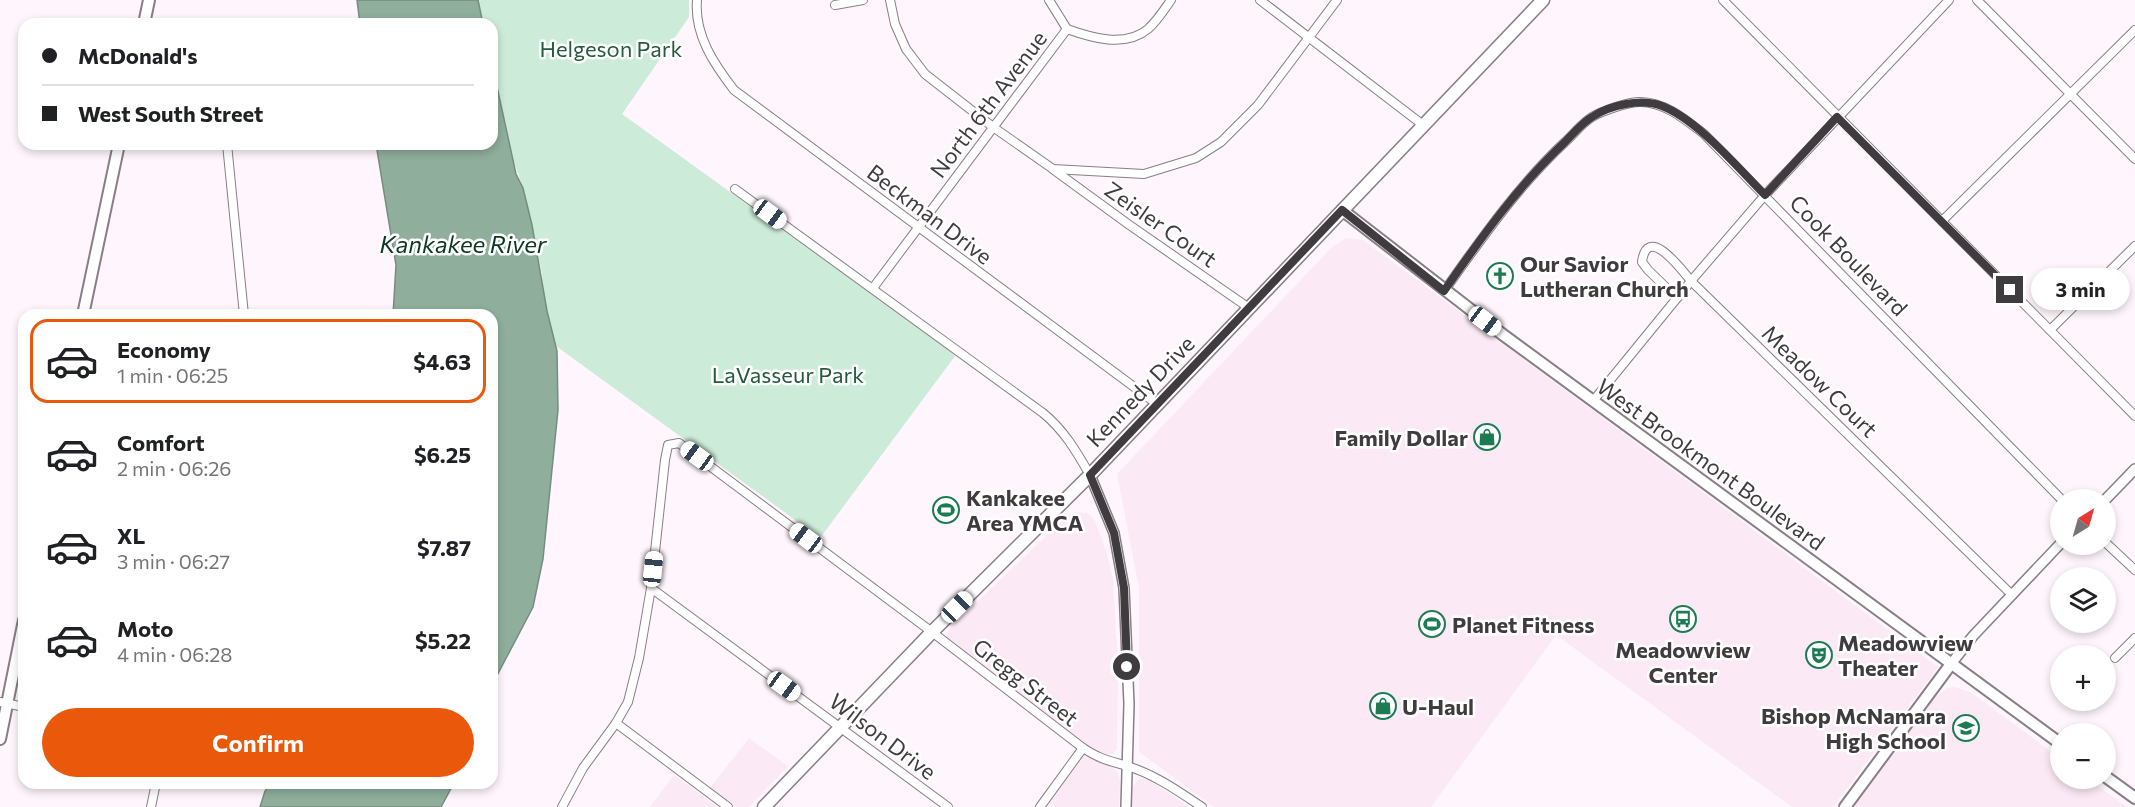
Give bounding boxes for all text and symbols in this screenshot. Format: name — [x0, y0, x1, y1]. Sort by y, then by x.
street label: North 6th Avenue — [924, 25, 1052, 183]
park label: Helgeson Park — [540, 35, 683, 62]
text: McDonald's — [78, 42, 197, 69]
text: West South Street — [78, 100, 263, 127]
street label: Beckman Drive — [862, 158, 998, 270]
street label: Zeisler Court — [1100, 175, 1222, 273]
street label: Cook Boulevard — [1785, 189, 1913, 321]
car — [750, 196, 790, 232]
water label: Kankakee River — [380, 229, 548, 258]
place label: Our Savior Lutheran Church — [1520, 250, 1689, 302]
church icon: Our Savior Lutheran Church — [1485, 261, 1515, 291]
callout: 3 min — [2031, 269, 2130, 311]
route end — [1996, 276, 2023, 303]
text: 3 min — [2055, 277, 2106, 301]
car — [1465, 303, 1505, 339]
street label: Meadow Court — [1757, 319, 1883, 443]
street label: Kennedy Drive — [1080, 330, 1200, 452]
icon: car — [45, 334, 99, 388]
text: Economy — [117, 336, 211, 363]
text: $4.63 — [413, 348, 471, 375]
park label: LaVasseur Park — [712, 361, 864, 388]
text: 1 min · 06:25 — [117, 363, 228, 387]
street label: West Brookmont Boulevard — [1592, 372, 1830, 556]
shop icon: Family Dollar — [1472, 422, 1502, 452]
place label: Family Dollar — [1335, 424, 1468, 451]
icon: car — [45, 427, 99, 481]
text: Comfort — [117, 429, 205, 456]
car — [677, 438, 717, 474]
text: $6.25 — [414, 441, 471, 468]
text: 2 min · 06:26 — [117, 456, 231, 480]
place label: Kankakee Area YMCA — [966, 484, 1083, 536]
north arrow — [2050, 489, 2116, 555]
map controls — [2050, 489, 2116, 789]
sports icon: Kankakee Area YMCA — [931, 495, 961, 525]
icon: car — [45, 520, 99, 574]
car — [786, 520, 826, 556]
text: XL — [117, 522, 145, 549]
text: $7.87 — [417, 534, 471, 561]
text: 3 min · 06:27 — [117, 549, 230, 573]
car — [642, 550, 664, 588]
button: layers — [2050, 567, 2116, 633]
car — [938, 588, 976, 626]
bus stop icon: Meadowview Center — [1668, 604, 1698, 634]
sports icon: Planet Fitness — [1417, 609, 1447, 639]
place label: Planet Fitness — [1452, 611, 1594, 638]
icon: car — [45, 613, 99, 667]
text: Moto — [117, 615, 173, 642]
text: $5.22 — [415, 627, 471, 654]
place label: Meadowview Theater — [1838, 629, 1974, 681]
street label: Gregg Street — [968, 632, 1084, 732]
place label: Meadowview Center — [1615, 636, 1751, 688]
theatre icon: Meadowview Theater — [1804, 640, 1834, 670]
text: 4 min · 06:28 — [117, 642, 232, 666]
button: + — [2050, 645, 2116, 711]
route start — [1113, 653, 1140, 680]
car — [764, 668, 804, 704]
street label: Wilson Drive — [824, 687, 942, 785]
shop icon: U-Haul — [1368, 691, 1398, 721]
place label: U-Haul — [1402, 693, 1474, 720]
place label: Bishop McNamara High School — [1761, 702, 1946, 754]
button: Confirm — [42, 708, 474, 777]
school or university icon: Bishop McNamara High School — [1951, 713, 1981, 743]
button: − — [2050, 723, 2116, 789]

